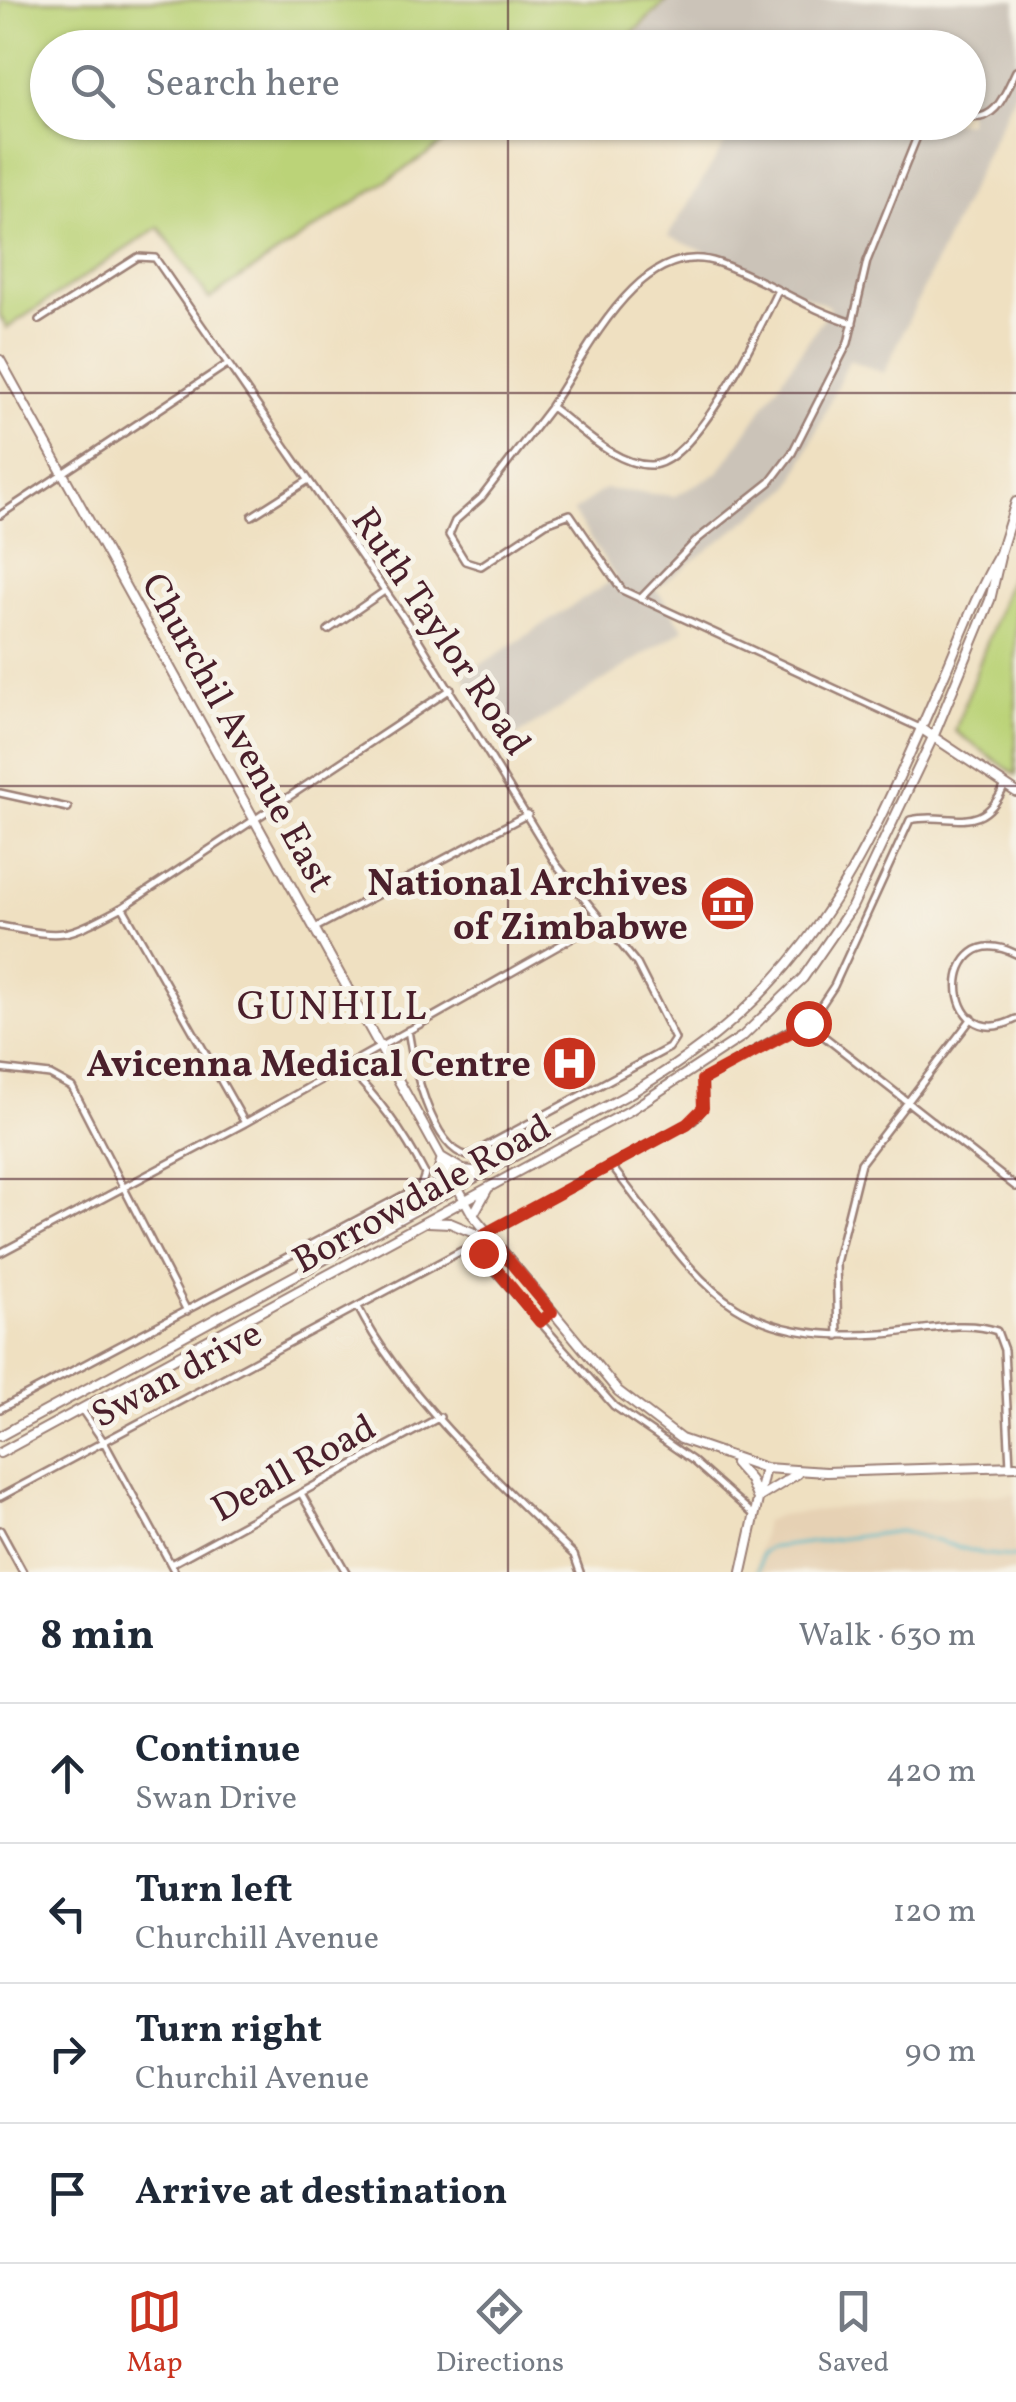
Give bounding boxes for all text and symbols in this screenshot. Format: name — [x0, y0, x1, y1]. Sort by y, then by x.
search box — [30, 30, 986, 140]
icon: search — [65, 58, 120, 113]
text: Search here — [145, 59, 340, 112]
street label: Ruth Taylor Road — [336, 498, 542, 768]
street label: Churchil Avenue East — [126, 565, 346, 903]
place label: National Archives of Zimbabwe — [367, 859, 688, 956]
museum icon: National Archives of Zimbabwe — [697, 874, 757, 934]
district label: GUNHILL — [237, 981, 429, 1037]
route start — [786, 1001, 832, 1047]
hospital icon: Avicenna Medical Centre — [540, 1033, 600, 1093]
place label: Avicenna Medical Centre — [86, 1040, 531, 1093]
street label: Borrowdale Road — [284, 1103, 561, 1289]
route end — [461, 1231, 507, 1277]
street label: Swan drive — [83, 1309, 272, 1443]
street label: Deall Road — [203, 1403, 387, 1537]
text: 8 min — [40, 1608, 154, 1667]
text: Walk · 630 m — [799, 1615, 976, 1659]
text: Continue — [135, 1725, 300, 1778]
icon: ahead — [40, 1746, 95, 1801]
text: 420 m — [886, 1751, 976, 1795]
text: Swan Drive — [135, 1778, 297, 1822]
text: Turn left — [135, 1865, 292, 1918]
icon: left — [40, 1886, 95, 1941]
text: 120 m — [893, 1891, 976, 1935]
text: Churchill Avenue — [135, 1918, 379, 1962]
text: Turn right — [135, 2005, 322, 2058]
icon: right — [40, 2026, 95, 2081]
text: 90 m — [905, 2031, 976, 2075]
text: Churchil Avenue — [135, 2058, 369, 2102]
icon: arrive — [40, 2166, 95, 2221]
text: Arrive at destination — [135, 2167, 508, 2220]
tab: Map — [127, 2284, 183, 2383]
tab: Directions — [436, 2284, 564, 2383]
tab: Saved — [817, 2284, 889, 2383]

